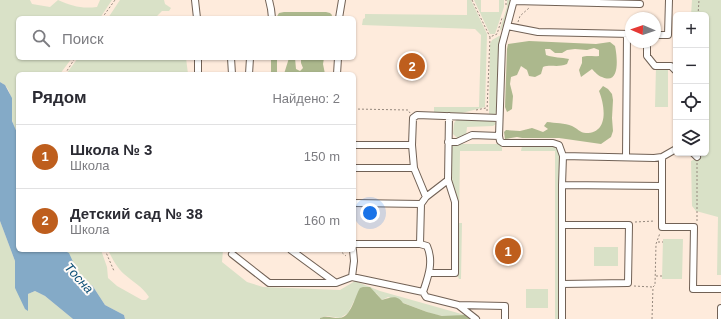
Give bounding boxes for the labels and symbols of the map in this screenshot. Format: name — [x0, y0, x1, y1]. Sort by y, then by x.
north arrow — [625, 12, 661, 48]
pin: 2 — [399, 51, 425, 81]
your location — [360, 203, 380, 223]
pin: 1 — [495, 236, 521, 266]
water label: Тосна — [62, 260, 96, 296]

